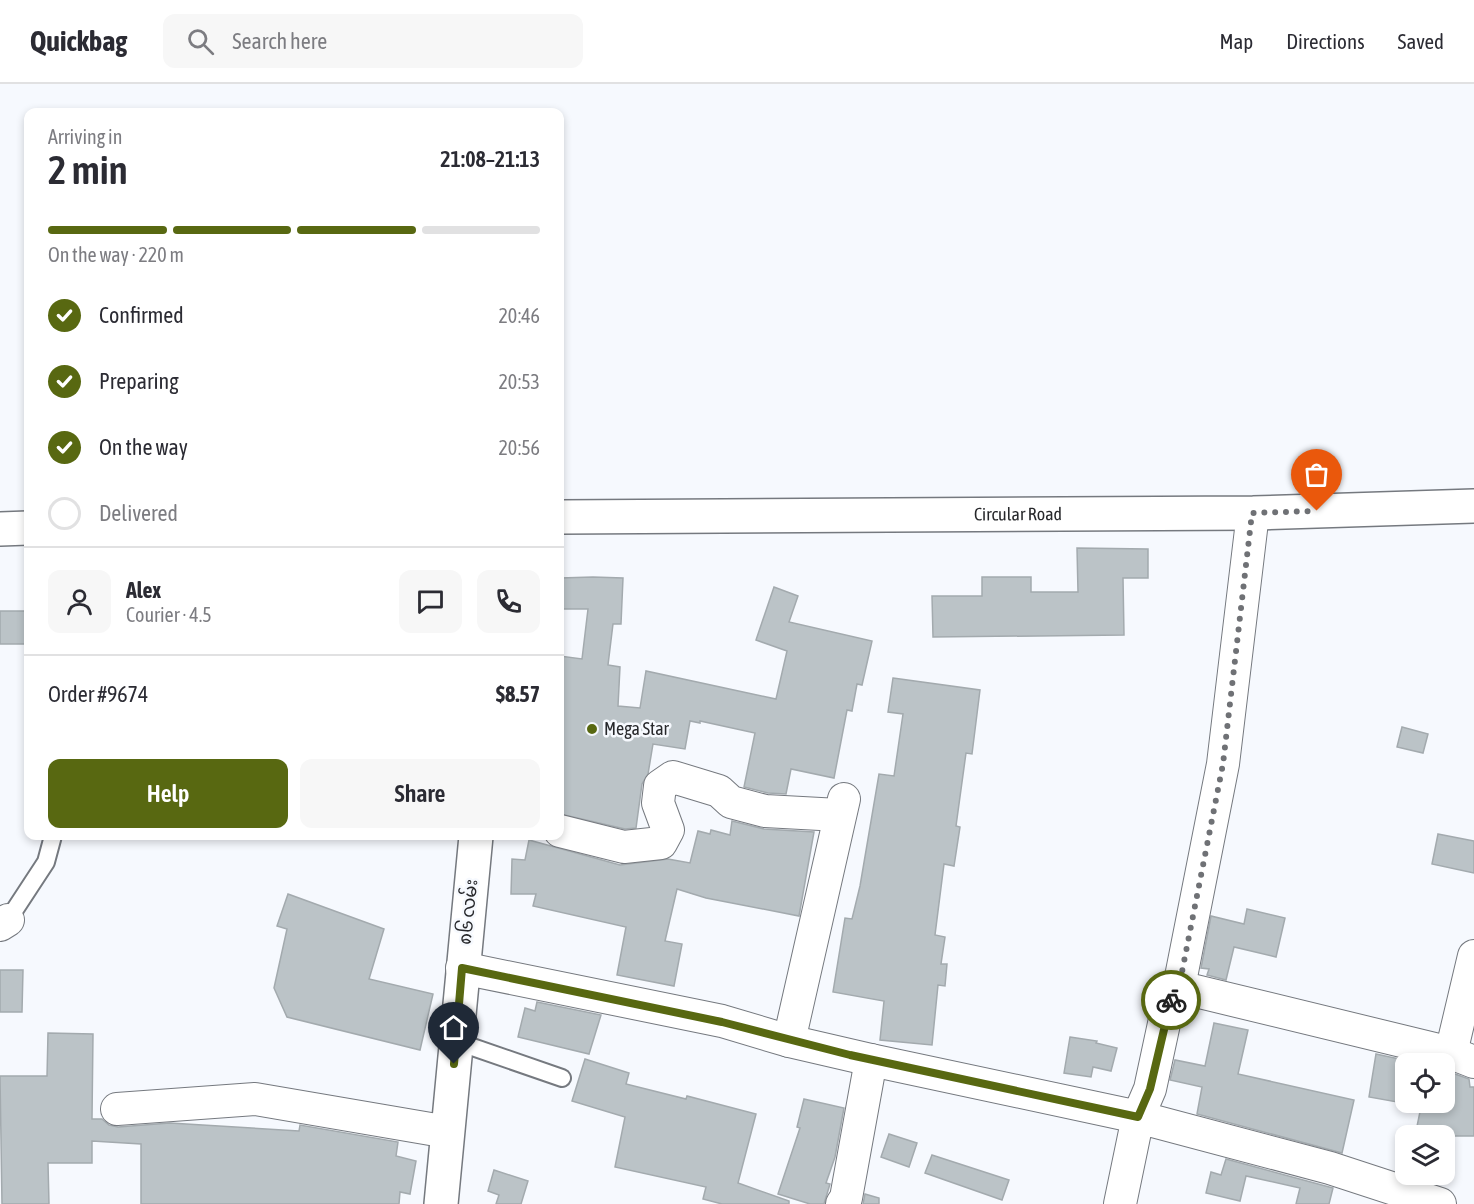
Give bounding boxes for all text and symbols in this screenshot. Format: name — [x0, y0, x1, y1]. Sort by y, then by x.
search box — [163, 14, 583, 68]
text: Quickbag — [30, 25, 127, 57]
icon: search — [184, 25, 217, 58]
text: Search here — [232, 28, 327, 54]
text: Map — [1219, 29, 1253, 53]
text: Directions — [1286, 29, 1365, 53]
text: Saved — [1398, 29, 1444, 53]
text: Arriving in — [48, 125, 122, 148]
text: 21:08–21:13 — [440, 146, 540, 172]
text: 2 min — [48, 148, 128, 192]
text: On the way · 220 m — [48, 243, 184, 266]
icon: check — [48, 299, 81, 332]
text: Confirmed — [99, 302, 184, 328]
text: 20:46 — [498, 304, 540, 327]
icon: check — [48, 365, 81, 398]
text: Preparing — [99, 368, 179, 394]
text: 20:53 — [498, 370, 540, 393]
icon: check — [48, 431, 81, 464]
text: On the way — [99, 434, 188, 460]
text: 20:56 — [498, 436, 540, 459]
pin — [1291, 449, 1342, 511]
icon: bag — [1300, 458, 1333, 491]
text: Delivered — [99, 500, 178, 526]
street label: Circular Road — [974, 503, 1062, 525]
button: person — [48, 570, 111, 633]
button: chat — [399, 570, 462, 633]
button: phone — [477, 570, 540, 633]
text: Alex — [126, 577, 161, 603]
text: Courier · 4.5 — [126, 603, 212, 626]
text: Order #9674 — [48, 681, 148, 707]
text: $8.57 — [496, 681, 540, 707]
place label: Mega Star — [604, 718, 670, 739]
marker: Mega Star — [585, 722, 599, 736]
button: Help — [48, 759, 288, 828]
button: Share — [300, 759, 540, 828]
street label: ၈၆ လမ်း — [452, 878, 481, 946]
courier — [1141, 970, 1201, 1030]
icon: bike — [1155, 984, 1188, 1017]
pin — [428, 1002, 479, 1064]
icon: home — [437, 1011, 470, 1044]
map controls — [1395, 1053, 1455, 1185]
button: locate — [1395, 1053, 1455, 1113]
button: layers — [1395, 1125, 1455, 1185]

